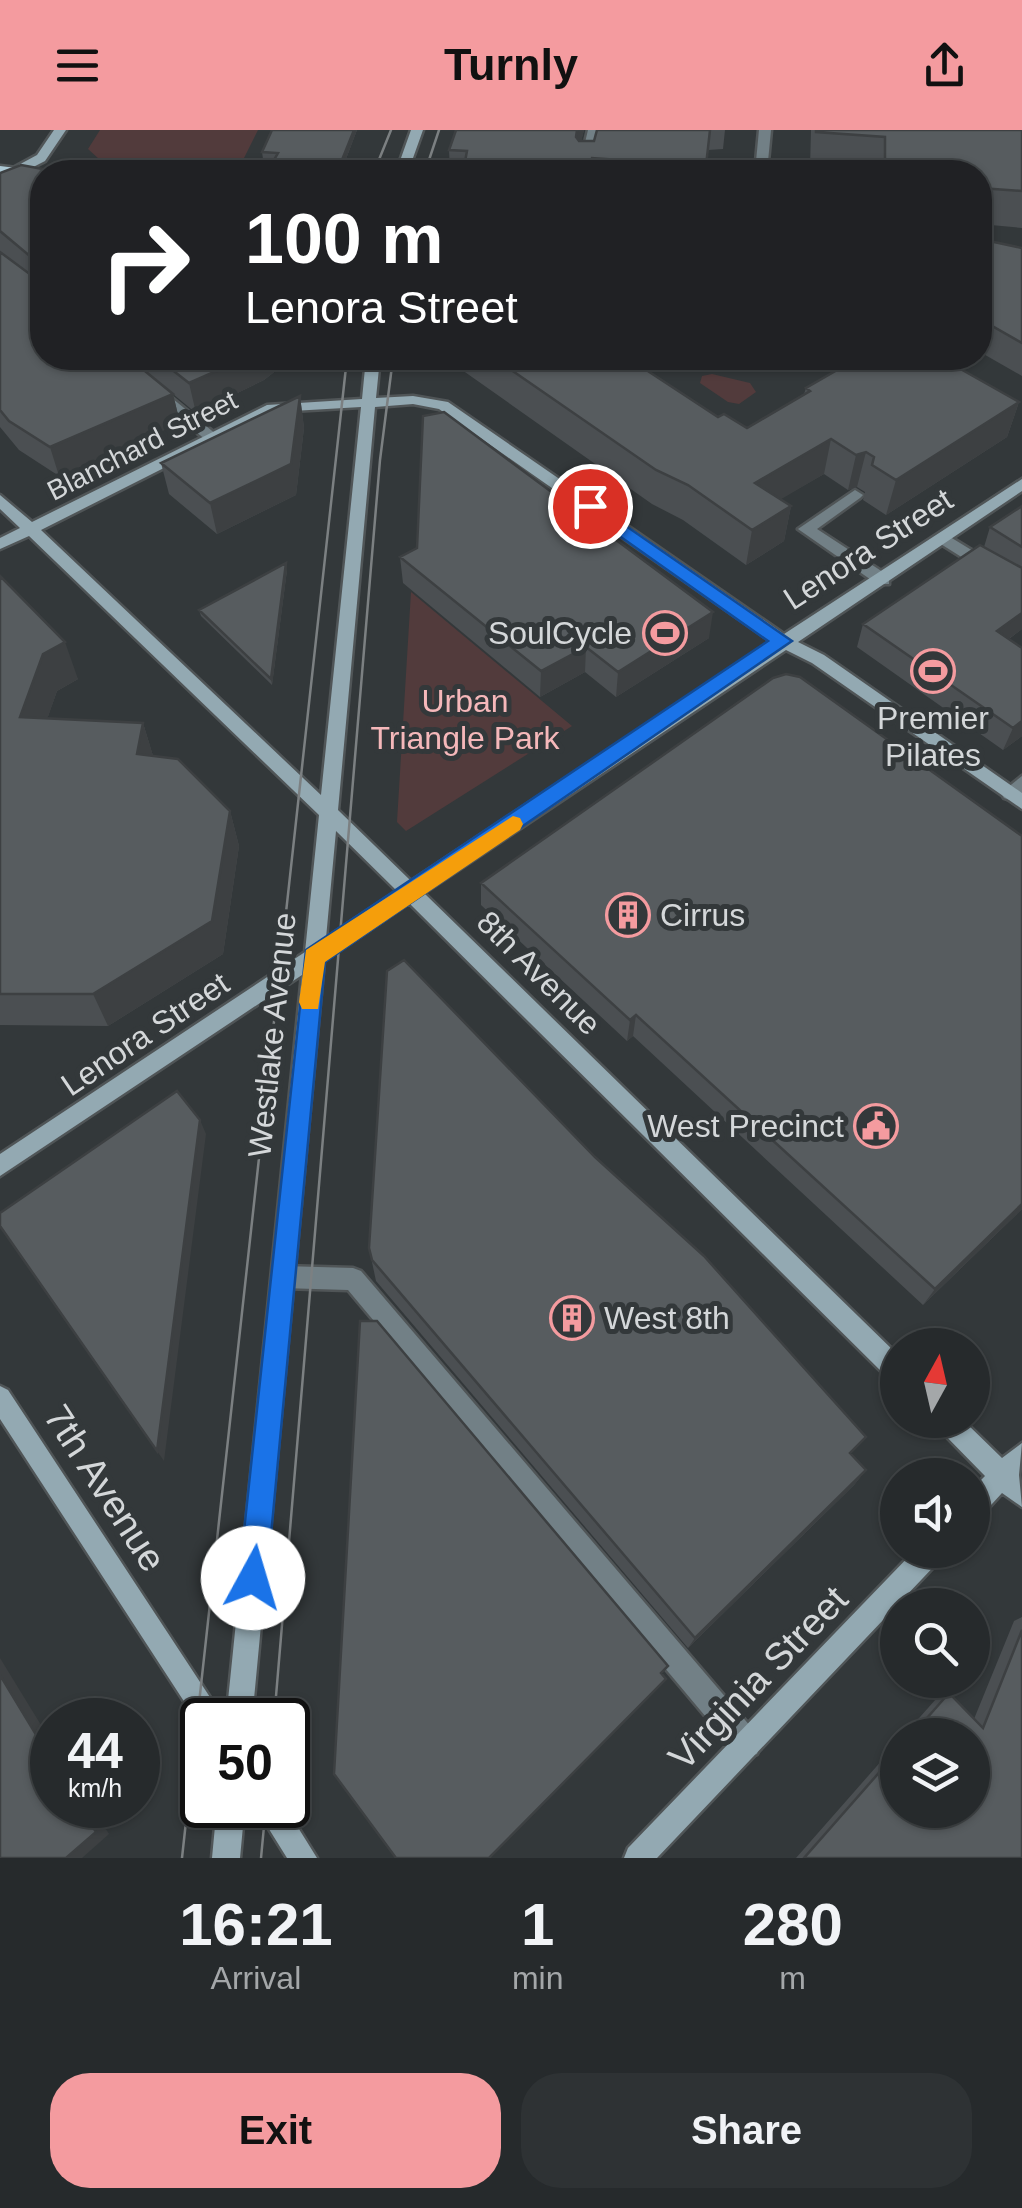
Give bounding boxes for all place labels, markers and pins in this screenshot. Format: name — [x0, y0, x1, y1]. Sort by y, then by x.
pin — [548, 464, 633, 549]
sports icon: SoulCycle — [642, 610, 688, 656]
place label: SoulCycle — [488, 615, 632, 651]
sports icon: Premier Pilates — [910, 648, 956, 694]
place label: Premier Pilates — [877, 700, 989, 773]
building icon: Cirrus — [605, 892, 651, 938]
place label: Cirrus — [660, 897, 745, 933]
public building icon: West Precinct — [853, 1103, 899, 1149]
place label: West Precinct — [647, 1108, 844, 1144]
building icon: West 8th — [549, 1295, 595, 1341]
place label: West 8th — [604, 1300, 730, 1336]

